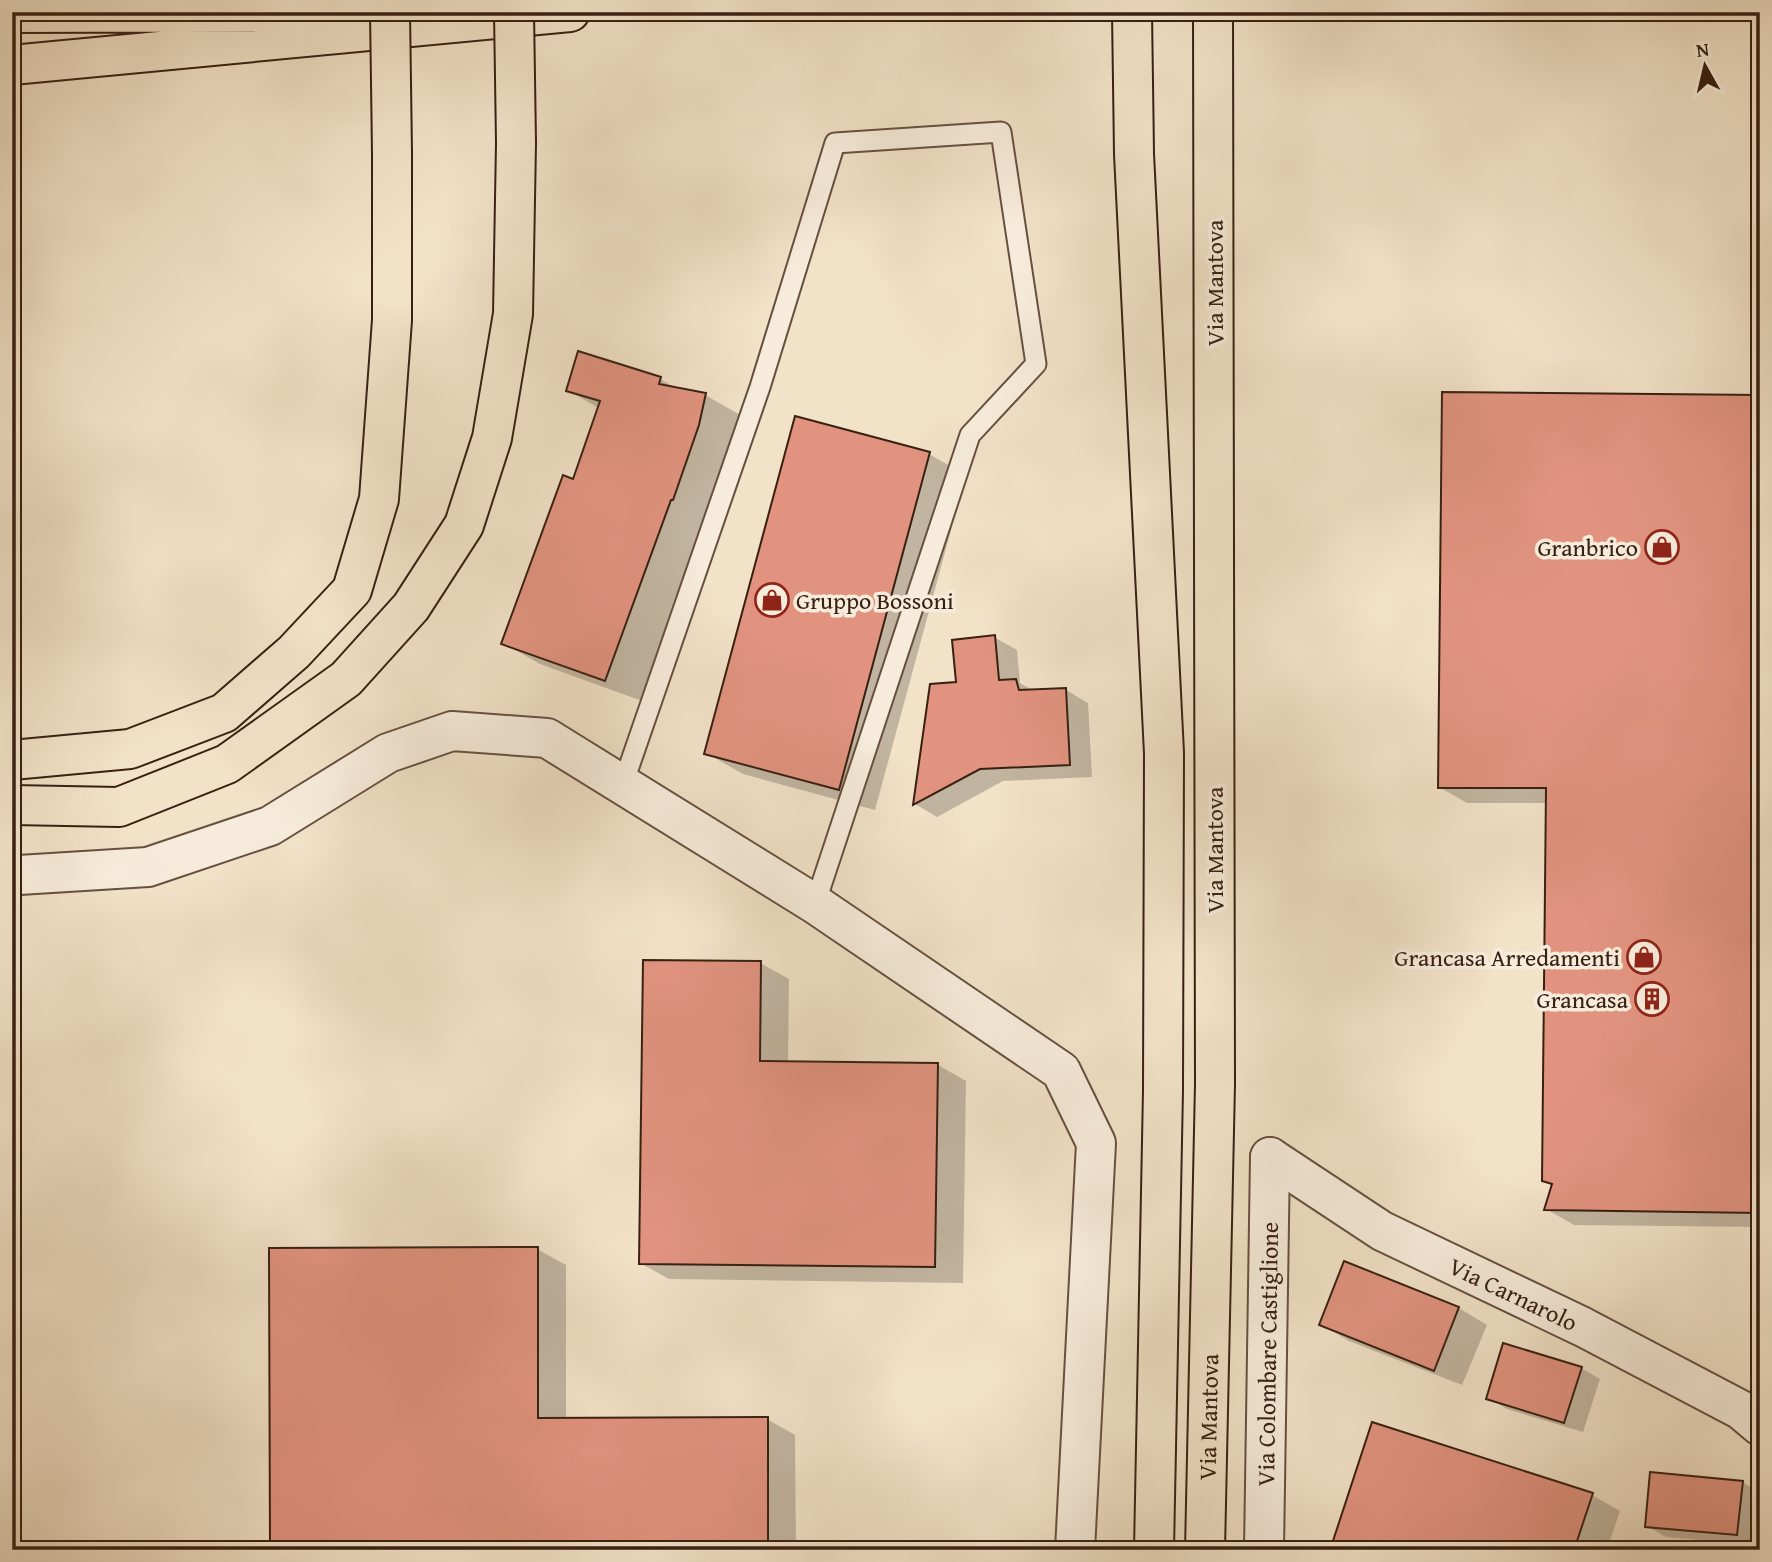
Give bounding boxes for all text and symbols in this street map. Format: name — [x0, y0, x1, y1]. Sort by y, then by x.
north arrow — [1670, 32, 1740, 102]
text: N — [1694, 34, 1711, 64]
street label: Via Mantova — [1197, 219, 1232, 346]
shop icon: Granbrico — [1643, 528, 1681, 566]
place label: Granbrico — [1537, 530, 1638, 565]
shop icon: Gruppo Bossoni — [753, 581, 791, 619]
place label: Gruppo Bossoni — [796, 583, 954, 618]
street label: Via Mantova — [1197, 786, 1232, 913]
shop icon: Grancasa Arredamenti — [1625, 938, 1663, 976]
place label: Grancasa Arredamenti — [1394, 940, 1620, 975]
building icon: Grancasa — [1633, 980, 1671, 1018]
place label: Grancasa — [1537, 982, 1629, 1017]
street label: Via Colombare Castiglione — [1247, 1222, 1287, 1487]
street label: Via Carnarolo — [1443, 1248, 1584, 1340]
street label: Via Mantova — [1189, 1353, 1227, 1481]

